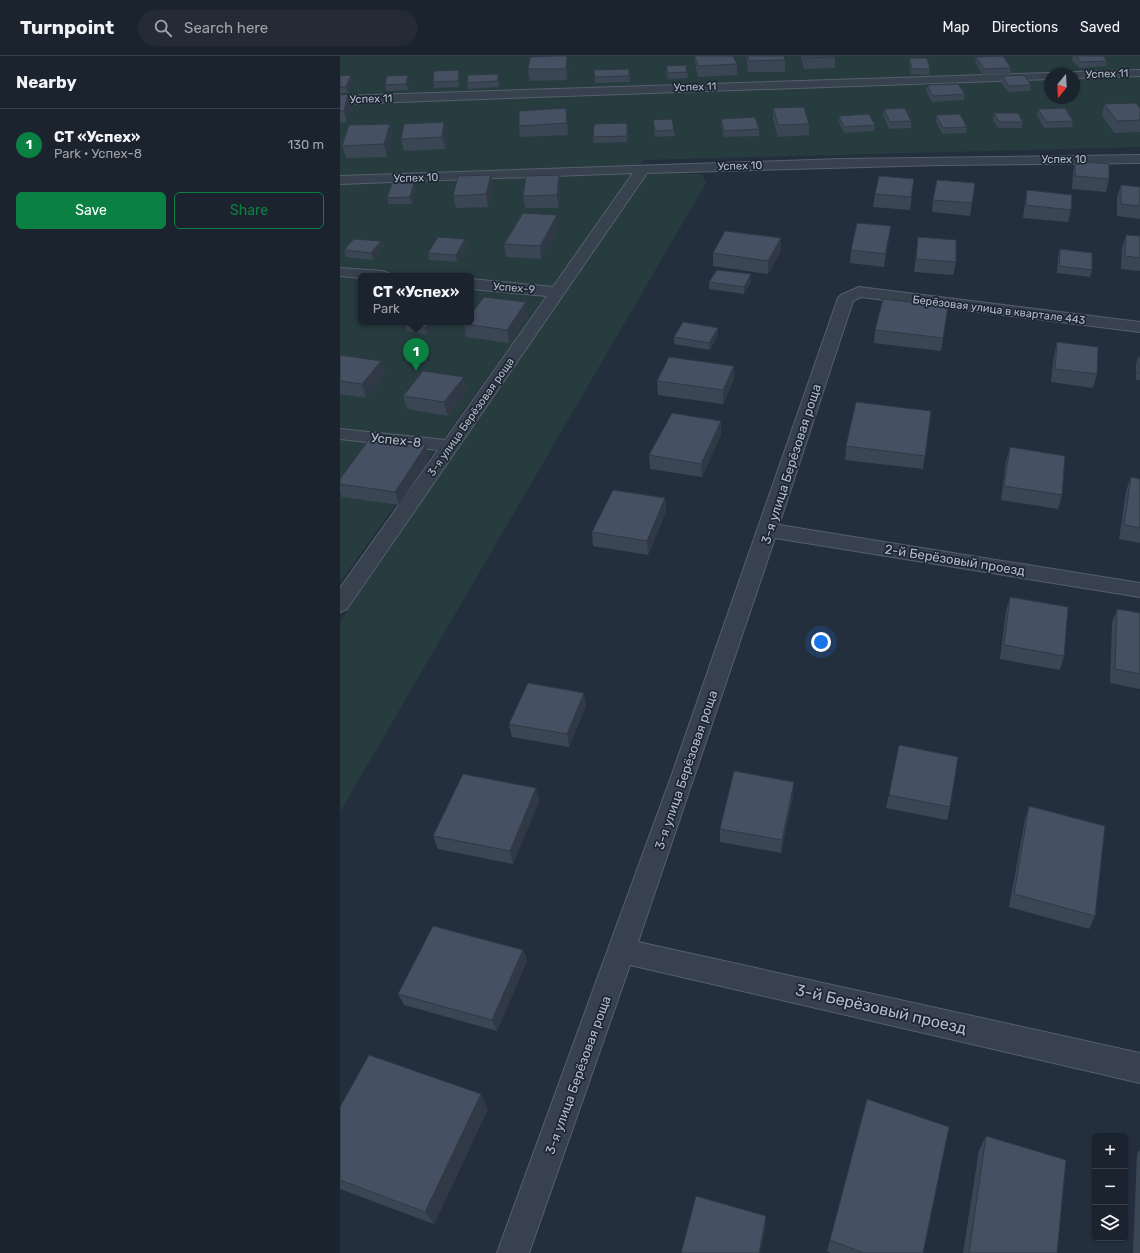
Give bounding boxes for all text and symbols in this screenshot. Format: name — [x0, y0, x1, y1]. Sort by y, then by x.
search box — [138, 10, 418, 46]
text: Turnpoint — [20, 16, 114, 39]
icon: search — [152, 17, 174, 39]
text: Search here — [184, 19, 268, 37]
text: Map — [943, 19, 970, 36]
text: Directions — [992, 19, 1058, 36]
text: Saved — [1080, 19, 1120, 36]
street label: Успех 11 — [1086, 67, 1128, 81]
north arrow — [1044, 68, 1080, 104]
text: Nearby — [16, 72, 77, 92]
street label: Успех 11 — [674, 80, 716, 94]
street label: Успех 11 — [350, 92, 392, 106]
text: СТ «Успех» — [54, 128, 140, 146]
text: 1 — [26, 137, 32, 152]
text: 130 m — [288, 137, 324, 152]
text: Park · Успех-8 — [54, 146, 142, 161]
street label: Успех 10 — [1042, 153, 1086, 166]
street label: Успех 10 — [717, 159, 763, 173]
street label: Успех 10 — [393, 171, 439, 185]
button: Save — [16, 192, 166, 229]
button: Share — [174, 192, 324, 229]
popup — [358, 273, 474, 325]
street label: Успех-9 — [492, 280, 536, 296]
text: СТ «Успех» — [373, 283, 459, 301]
street label: Берёзовая улица в квартале 443 — [912, 293, 1086, 327]
text: Park — [373, 301, 400, 316]
pin: 1 — [403, 338, 429, 371]
street label: 3-я улица Берёзовая роща — [425, 355, 517, 479]
street label: 3-я улица Берёзовая роща — [758, 382, 824, 546]
street label: Успех-8 — [370, 430, 422, 450]
street label: 2-й Берёзовый проезд — [884, 542, 1026, 579]
your location — [811, 632, 831, 652]
street label: 3-я улица Берёзовая роща — [652, 688, 720, 852]
street label: 3-й Берёзовый проезд — [794, 980, 969, 1038]
street label: 3-я улица Берёзовая роща — [542, 994, 614, 1156]
map controls — [1092, 1133, 1128, 1241]
button: + — [1092, 1133, 1128, 1169]
button: − — [1092, 1169, 1128, 1205]
button: layers — [1092, 1205, 1128, 1241]

